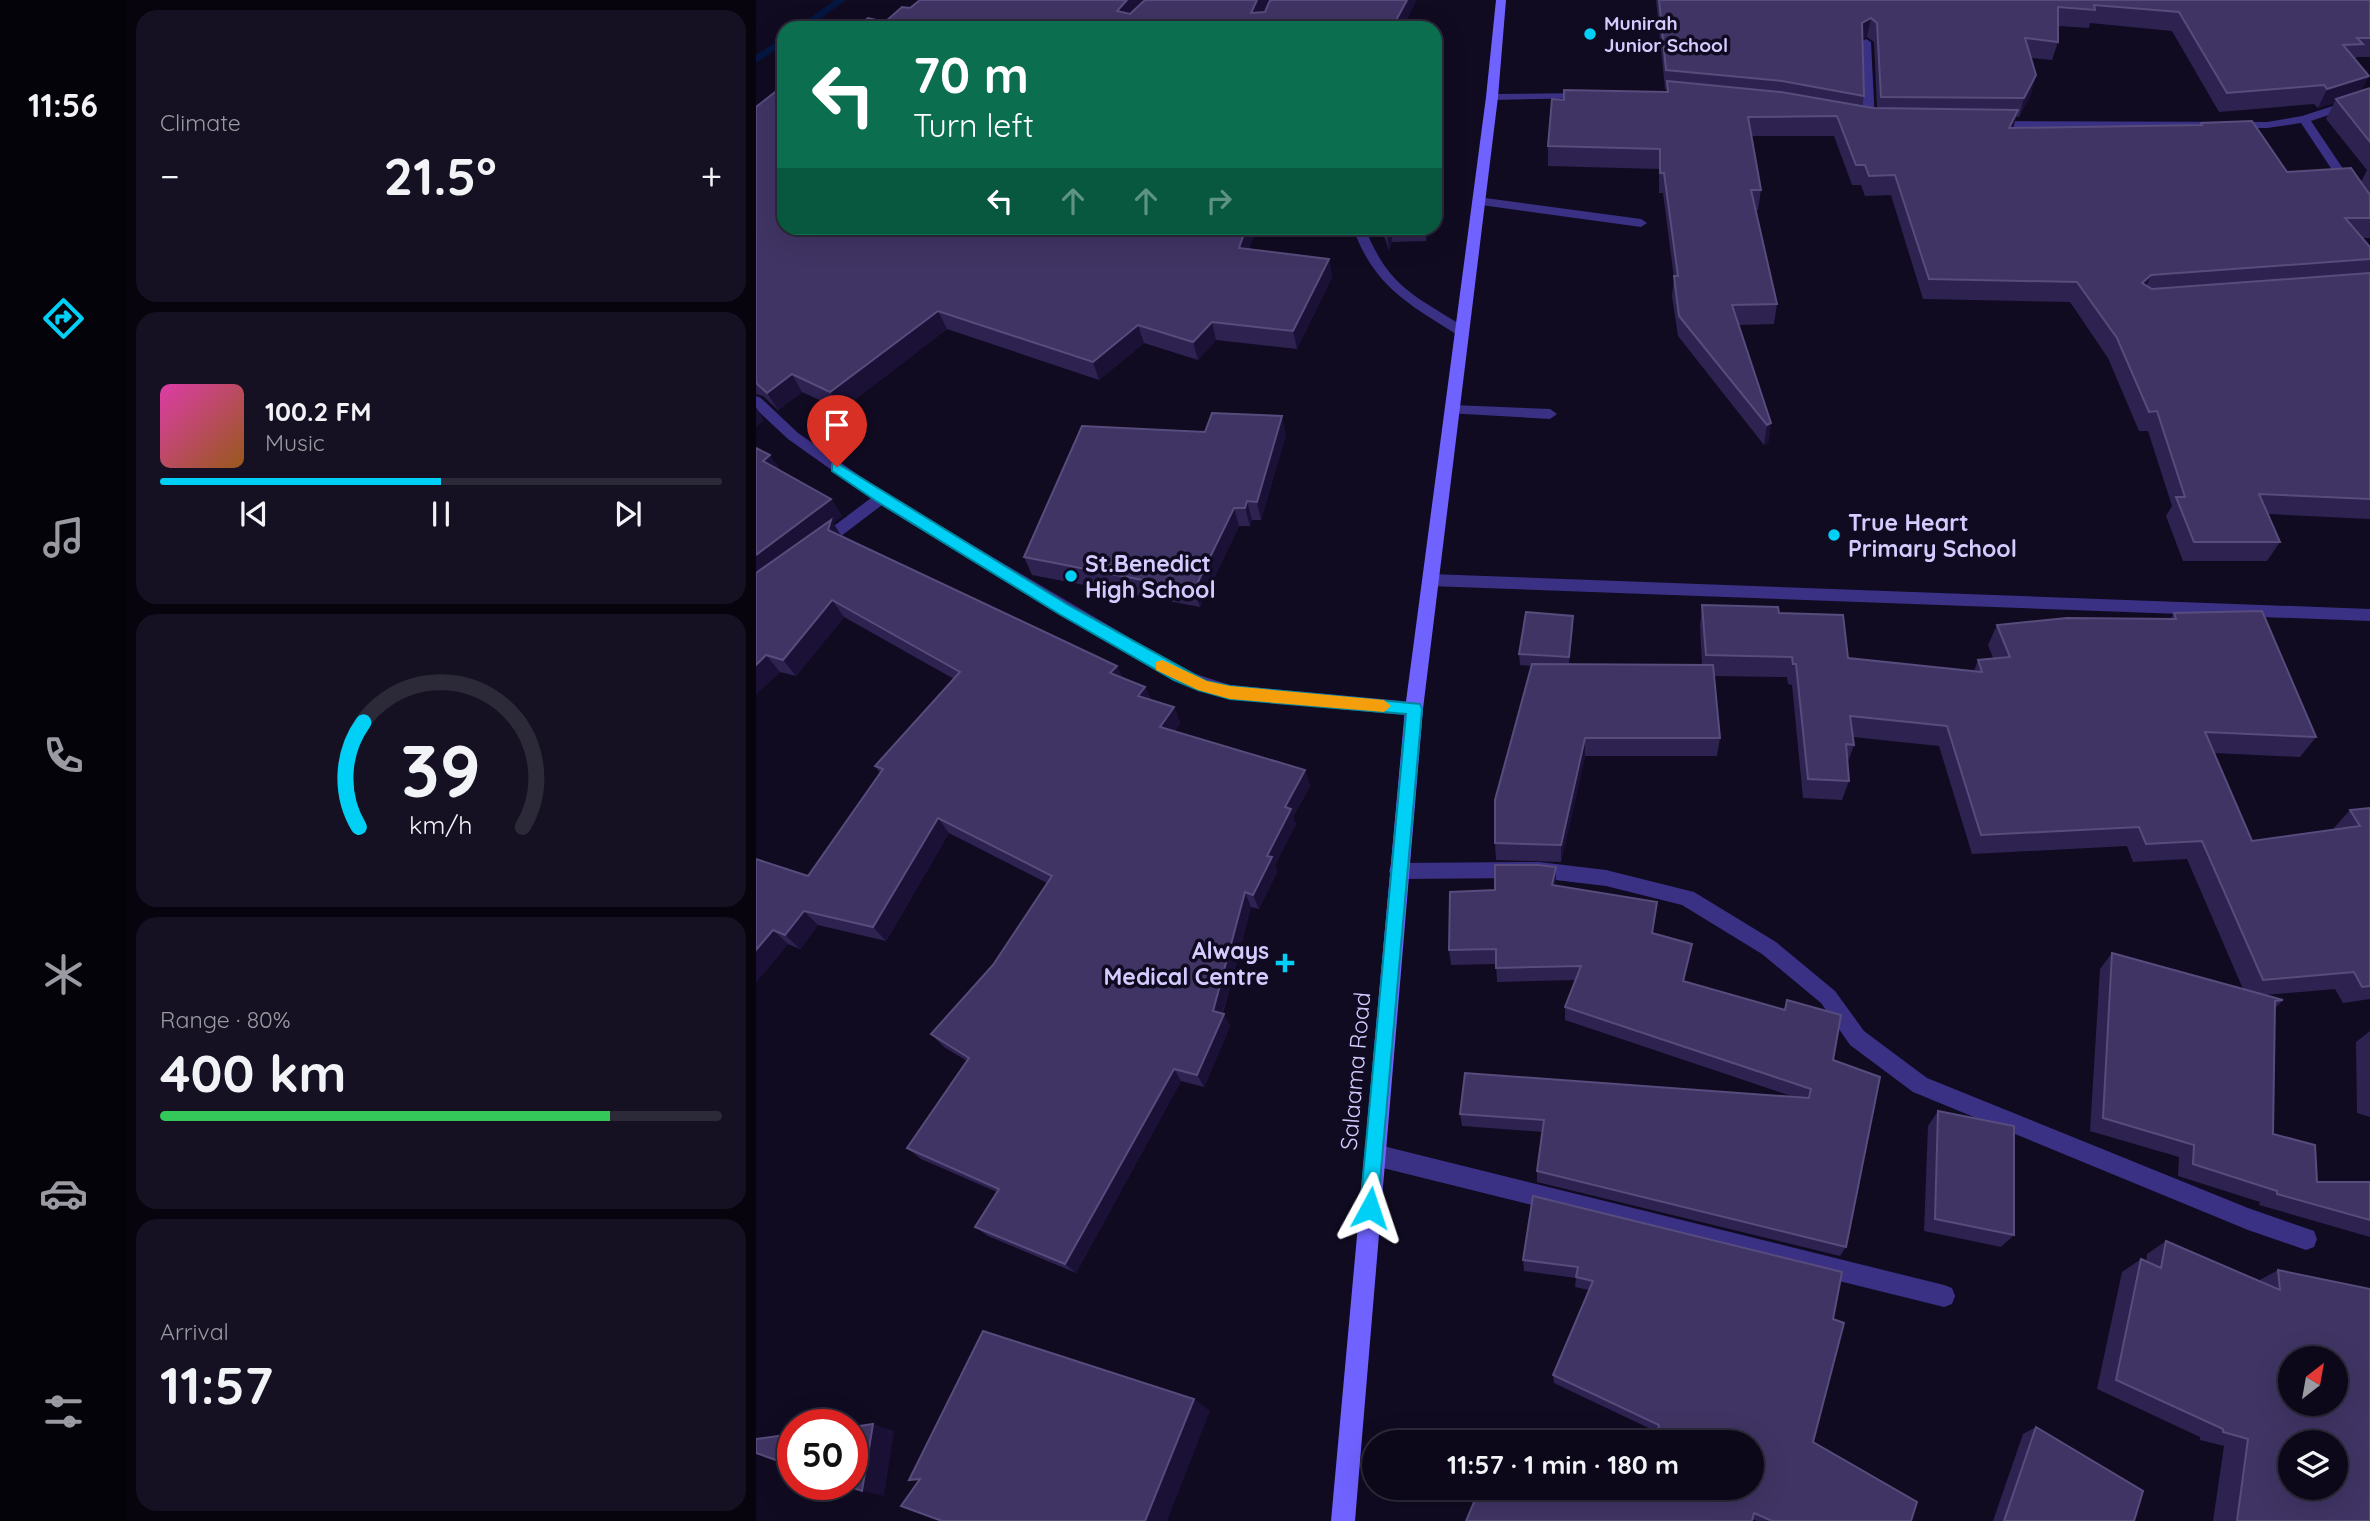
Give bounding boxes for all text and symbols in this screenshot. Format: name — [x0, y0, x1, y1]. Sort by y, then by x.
place label: Munirah Junior School — [1604, 11, 1728, 57]
marker: Munirah Junior School — [1582, 26, 1598, 42]
text: 70 m — [913, 44, 1029, 105]
icon: left — [798, 49, 889, 140]
text: 11:56 — [28, 85, 98, 125]
text: Turn left — [913, 105, 1034, 145]
text: Climate — [160, 108, 241, 137]
text: 21.5° — [384, 143, 497, 208]
text: − — [160, 152, 180, 200]
text: + — [701, 152, 722, 200]
icon: left — [981, 182, 1019, 220]
icon: ahead — [1054, 182, 1092, 220]
icon: ahead — [1127, 182, 1165, 220]
icon: right — [1200, 182, 1238, 220]
icon: directions — [39, 294, 88, 343]
text: 100.2 FM — [265, 395, 372, 428]
pin — [807, 395, 867, 467]
icon: arrive — [818, 406, 856, 444]
text: Music — [265, 428, 325, 457]
icon: previous — [235, 495, 273, 533]
icon: pause — [422, 495, 460, 533]
icon: next — [609, 495, 647, 533]
place label: True Heart Primary School — [1848, 508, 2017, 563]
icon: music — [39, 513, 88, 562]
marker: True Heart Primary School — [1826, 527, 1842, 543]
place label: St.Benedict High School — [1085, 549, 1216, 604]
marker: St.Benedict High School — [1063, 568, 1079, 584]
text: 39 — [401, 724, 481, 815]
icon: phone — [39, 731, 88, 780]
text: km/h — [409, 808, 473, 839]
place label: Always Medical Centre — [1104, 936, 1269, 991]
icon: climate — [39, 950, 88, 999]
marker: Always Medical Centre — [1275, 953, 1295, 973]
street label: Salaama Road — [1334, 991, 1376, 1151]
text: Range · 80% — [160, 1005, 291, 1034]
text: 400 km — [160, 1040, 347, 1105]
icon: car — [39, 1169, 88, 1218]
position arrow — [1333, 1171, 1407, 1245]
text: Arrival — [160, 1317, 229, 1346]
north arrow — [2278, 1346, 2348, 1416]
map controls — [2278, 1346, 2348, 1500]
text: 11:57 — [160, 1352, 273, 1417]
icon: filters — [39, 1387, 88, 1436]
speed limit sign: 50 — [777, 1409, 868, 1500]
button: layers — [2278, 1430, 2348, 1500]
text: 11:57 · 1 min · 180 m — [1447, 1448, 1679, 1481]

